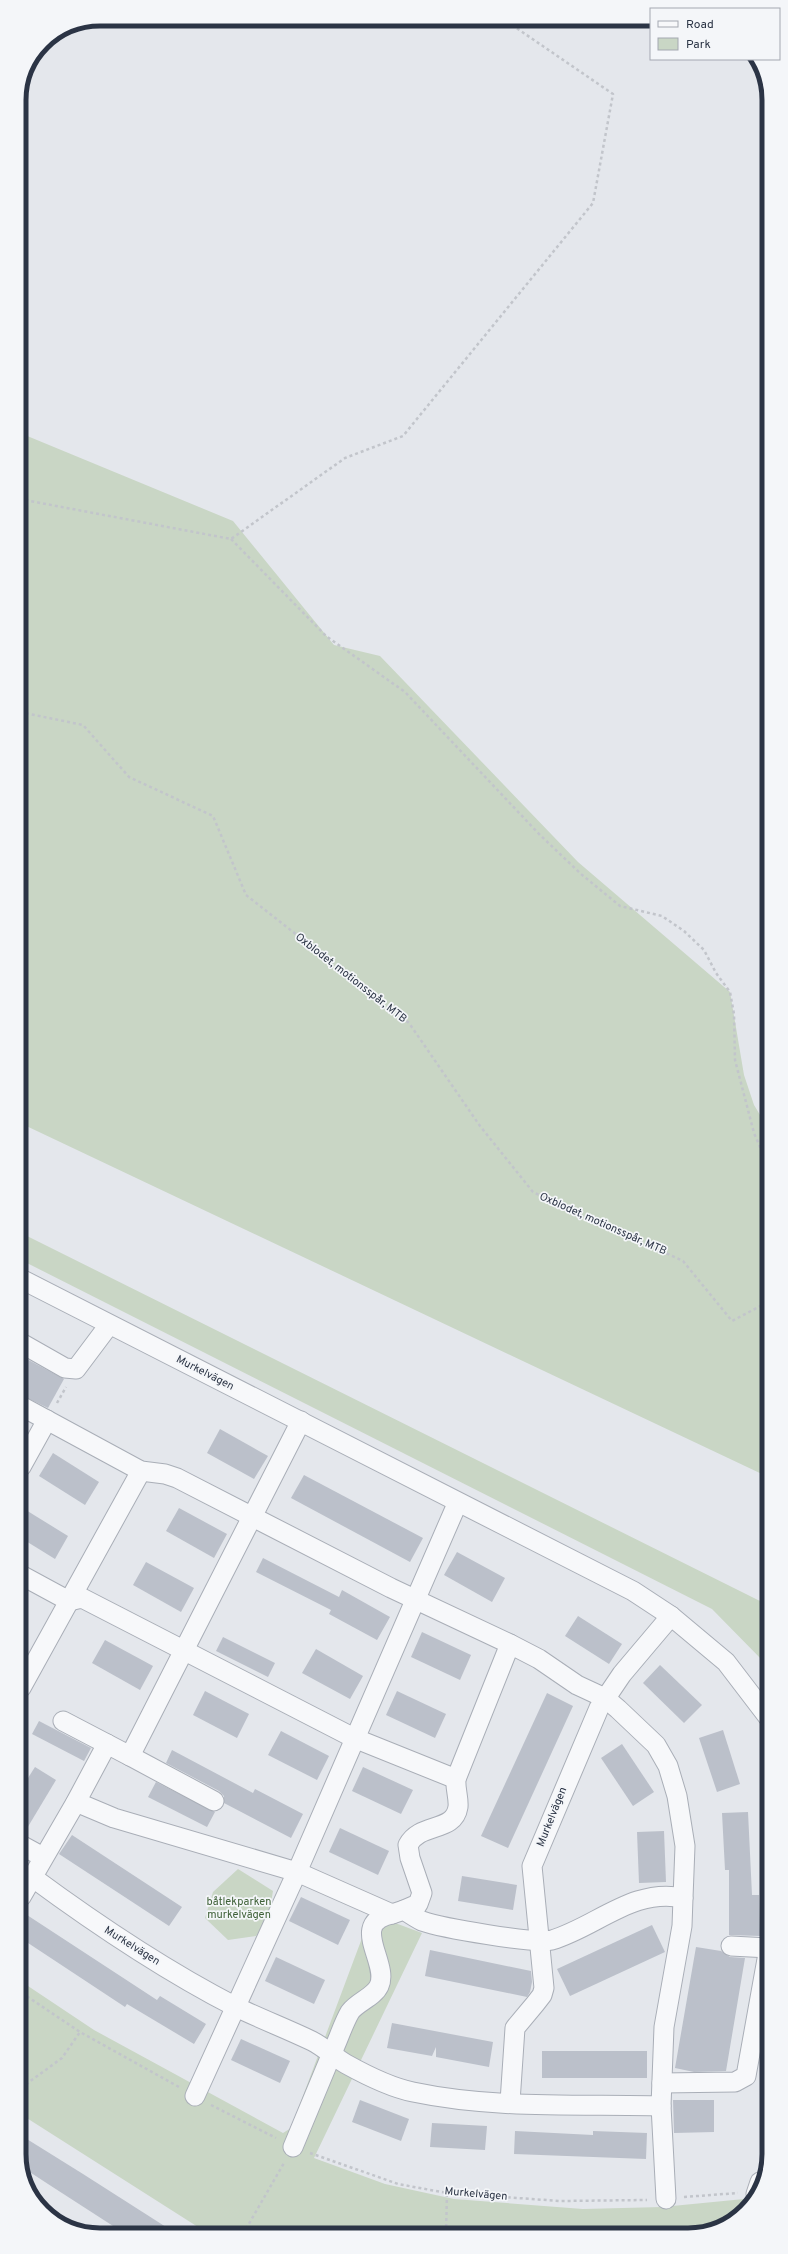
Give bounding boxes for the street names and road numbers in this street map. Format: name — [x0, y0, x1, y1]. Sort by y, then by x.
street label: Oxblodet, motionsspår, MTB — [292, 930, 410, 1026]
street label: Oxblodet, motionsspår, MTB — [537, 1190, 669, 1258]
street label: Murkelvägen — [174, 1352, 236, 1394]
street label: Murkelvägen — [534, 1785, 570, 1849]
street label: Murkelvägen — [101, 1923, 163, 1969]
street label: Murkelvägen — [444, 2184, 508, 2204]

